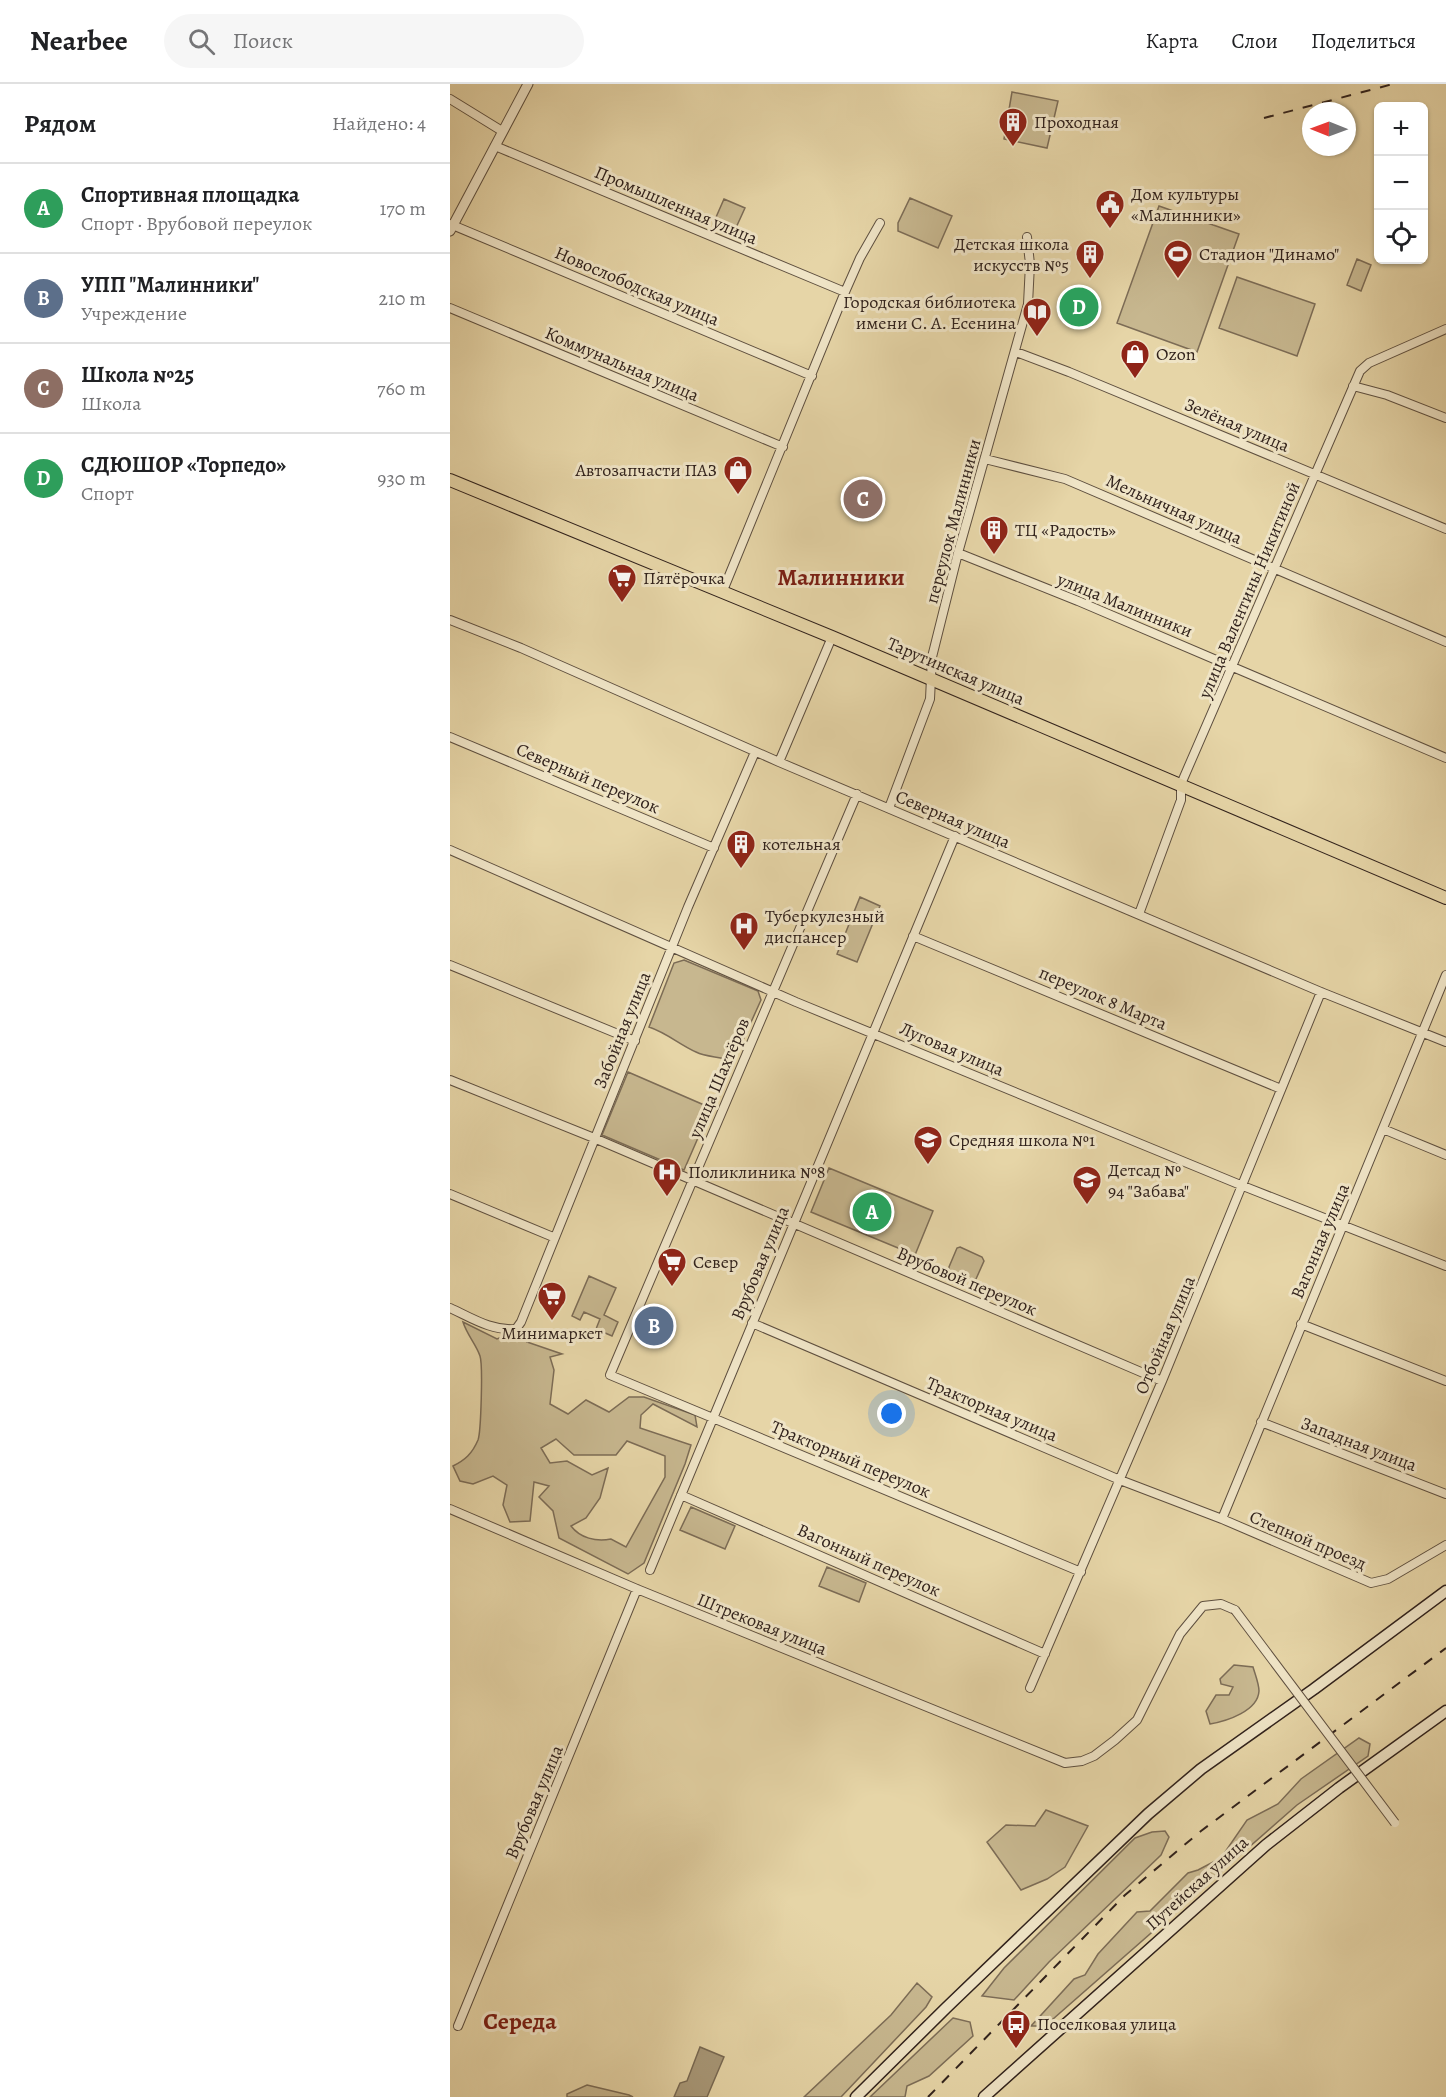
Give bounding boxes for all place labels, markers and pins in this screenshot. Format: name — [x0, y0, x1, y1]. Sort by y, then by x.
building icon: Проходная — [997, 106, 1029, 148]
place label: Проходная — [1034, 110, 1119, 134]
place label: Дом культуры «Малинники» — [1131, 182, 1241, 227]
public building icon: Дом культуры «Малинники» — [1094, 188, 1126, 230]
place label: Детская школа искусств №5 — [954, 232, 1070, 277]
building icon: Детская школа искусств №5 — [1074, 238, 1106, 280]
sports icon: Стадион "Динамо" — [1162, 238, 1194, 280]
place label: Стадион "Динамо" — [1199, 242, 1339, 266]
pin: D — [1060, 284, 1098, 330]
place label: Городская библиотека имени С. А. Есенина — [843, 290, 1017, 335]
library icon: Городская библиотека имени С. А. Есенина — [1021, 296, 1053, 338]
shop icon: Ozon — [1119, 338, 1151, 380]
place label: Ozon — [1156, 342, 1196, 366]
shop icon: Автозапчасти ПАЗ — [722, 454, 754, 496]
place label: Автозапчасти ПАЗ — [575, 458, 717, 482]
pin: C — [844, 476, 882, 522]
building icon: ТЦ «Радость» — [978, 514, 1010, 556]
place label: ТЦ «Радость» — [1015, 518, 1116, 542]
supermarket icon: Пятёрочка — [606, 562, 638, 604]
place label: Пятёрочка — [643, 566, 726, 590]
building icon: котельная — [725, 828, 757, 870]
place label: котельная — [762, 832, 841, 856]
place label: Туберкулезный диспансер — [764, 904, 885, 949]
hospital icon: Туберкулезный диспансер — [728, 910, 760, 952]
school or university icon: Средняя школа №1 — [912, 1124, 944, 1166]
place label: Средняя школа №1 — [949, 1128, 1095, 1152]
hospital icon: Поликлиника №8 — [651, 1156, 683, 1198]
place label: Детсад № 94 "Забава" — [1108, 1158, 1189, 1203]
place label: Поликлиника №8 — [688, 1160, 826, 1184]
school or university icon: Детсад № 94 "Забава" — [1071, 1164, 1103, 1206]
pin: A — [852, 1190, 892, 1234]
supermarket icon: Север — [656, 1246, 688, 1288]
place label: Север — [693, 1250, 738, 1274]
supermarket icon: Минимаркет — [536, 1280, 568, 1322]
pin: B — [634, 1304, 674, 1348]
place label: Минимаркет — [501, 1321, 603, 1345]
bus stop icon: Поселковая улица — [1000, 2008, 1032, 2050]
place label: Поселковая улица — [1037, 2012, 1177, 2036]

